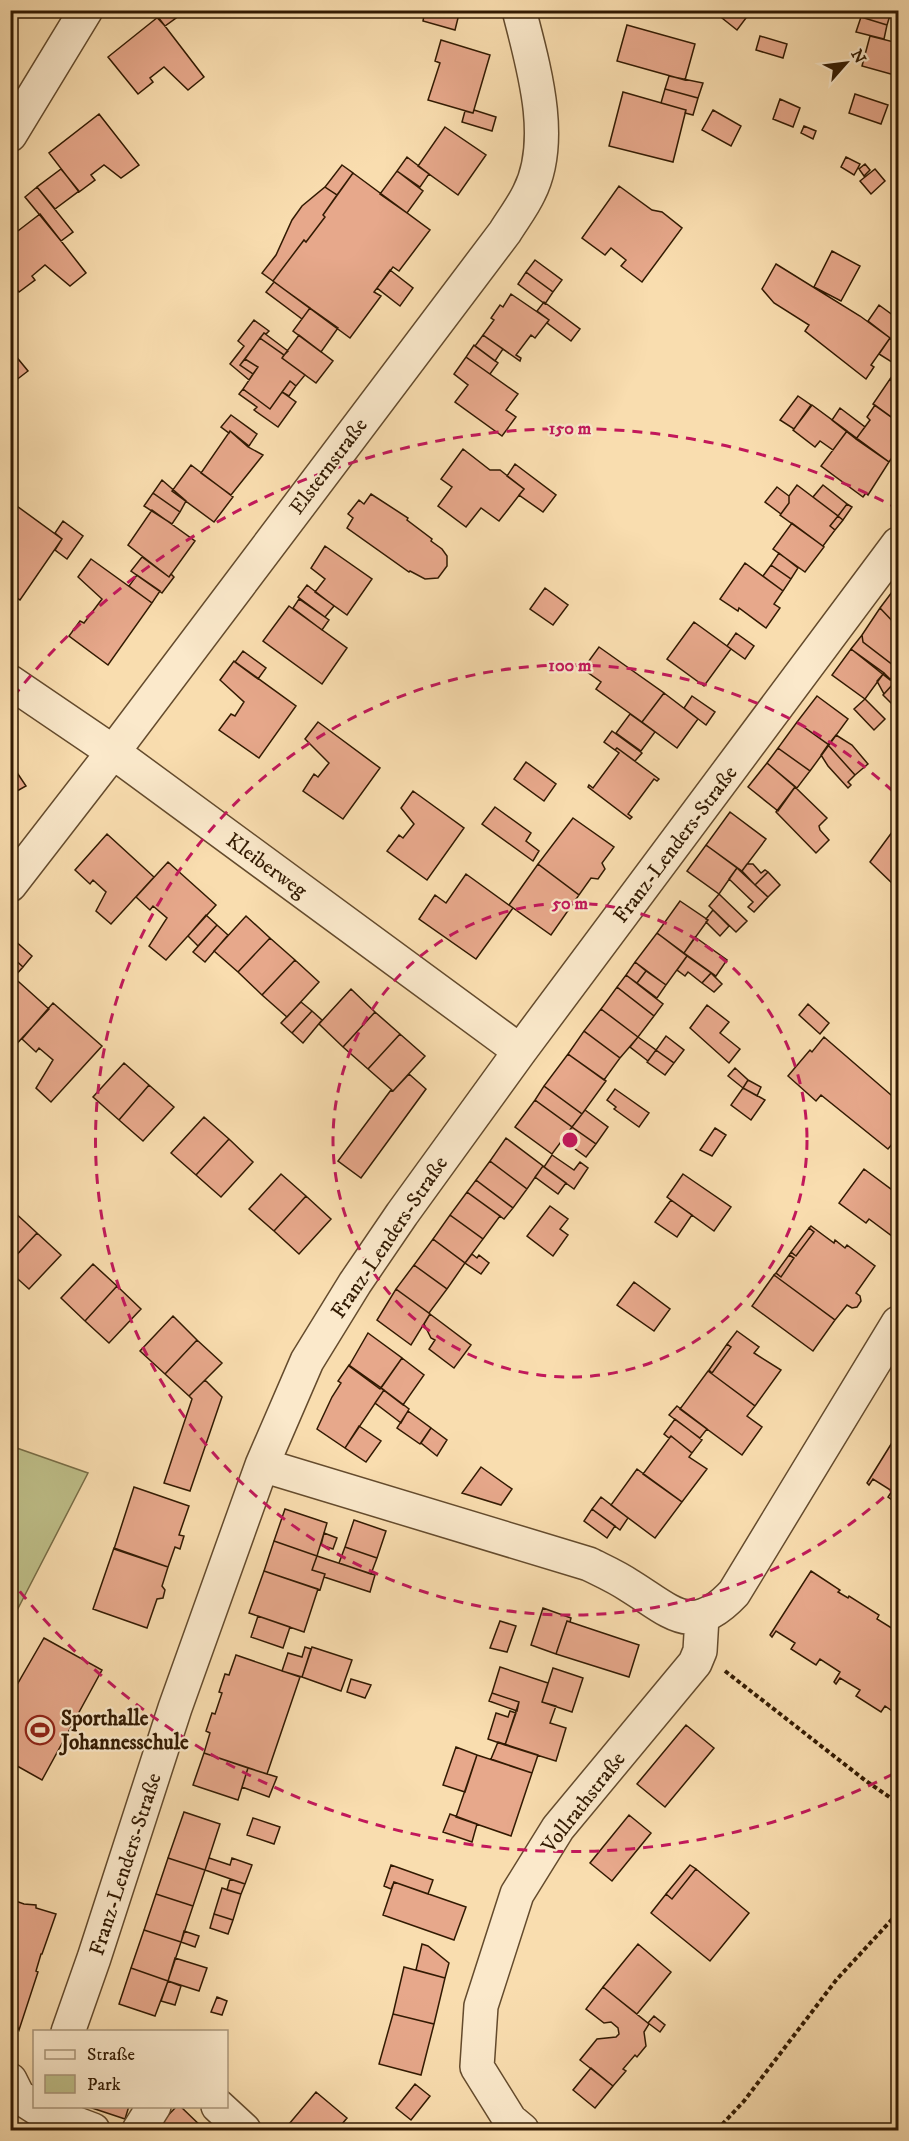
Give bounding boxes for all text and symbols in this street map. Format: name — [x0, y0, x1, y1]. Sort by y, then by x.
north arrow — [816, 33, 876, 93]
text: N — [846, 46, 870, 67]
street label: Elsternstraße — [284, 413, 374, 520]
text: 150 m — [549, 418, 592, 440]
text: 100 m — [548, 655, 592, 677]
street label: Franz-Lenders-Straße — [608, 761, 744, 928]
street label: Kleiberweg — [221, 828, 313, 904]
text: 50 m — [551, 893, 588, 915]
centre of rings — [560, 1130, 580, 1150]
street label: Franz-Lenders-Straße — [326, 1151, 454, 1324]
place label: Sporthalle Johannesschule — [59, 1706, 189, 1756]
sports icon: Sporthalle Johannesschule — [24, 1714, 56, 1746]
street label: Vollrathstraße — [536, 1747, 632, 1859]
street label: Franz-Lenders-Straße — [84, 1770, 168, 1959]
legend — [33, 2030, 228, 2108]
text: Straße — [87, 2044, 135, 2066]
text: Park — [87, 2074, 121, 2096]

